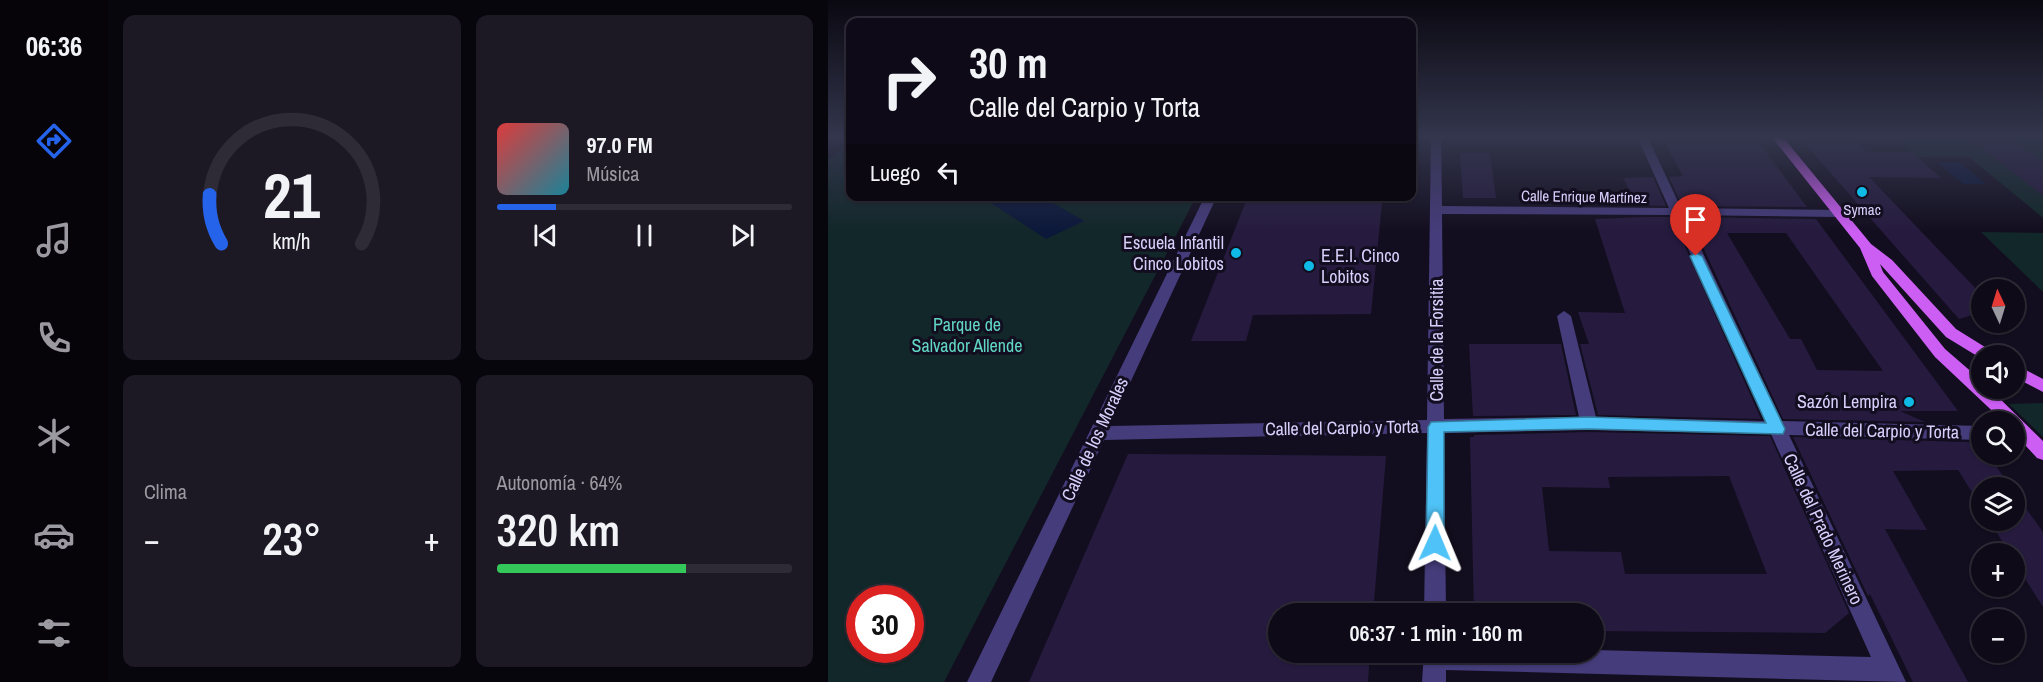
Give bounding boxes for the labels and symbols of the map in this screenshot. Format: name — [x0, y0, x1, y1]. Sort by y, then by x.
street label: Calle Enrique Martínez — [1521, 185, 1647, 208]
marker: Symac — [1855, 185, 1869, 199]
pin — [1670, 194, 1721, 256]
place label: Symac — [1843, 199, 1881, 220]
place label: Escuela Infantil Cinco Lobitos — [1123, 230, 1224, 276]
place label: E.E.I. Cinco Lobitos — [1321, 243, 1400, 289]
marker: Escuela Infantil Cinco Lobitos — [1229, 246, 1243, 260]
marker: E.E.I. Cinco Lobitos — [1302, 259, 1316, 273]
street label: Calle de la Forsitia — [1424, 278, 1449, 402]
north arrow — [1971, 279, 2025, 333]
park label: Parque de Salvador Allende — [912, 312, 1022, 358]
street label: Calle de los Morales — [1055, 373, 1134, 505]
place label: Sazón Lempira — [1797, 389, 1897, 414]
marker: Sazón Lempira — [1902, 395, 1916, 409]
street label: Calle del Carpio y Torta — [1265, 414, 1419, 441]
street label: Calle del Carpio y Torta — [1805, 417, 1959, 444]
street label: Calle del Prado Merinero — [1777, 449, 1869, 608]
position arrow — [1403, 511, 1467, 575]
speed limit sign: 30 — [846, 585, 924, 663]

